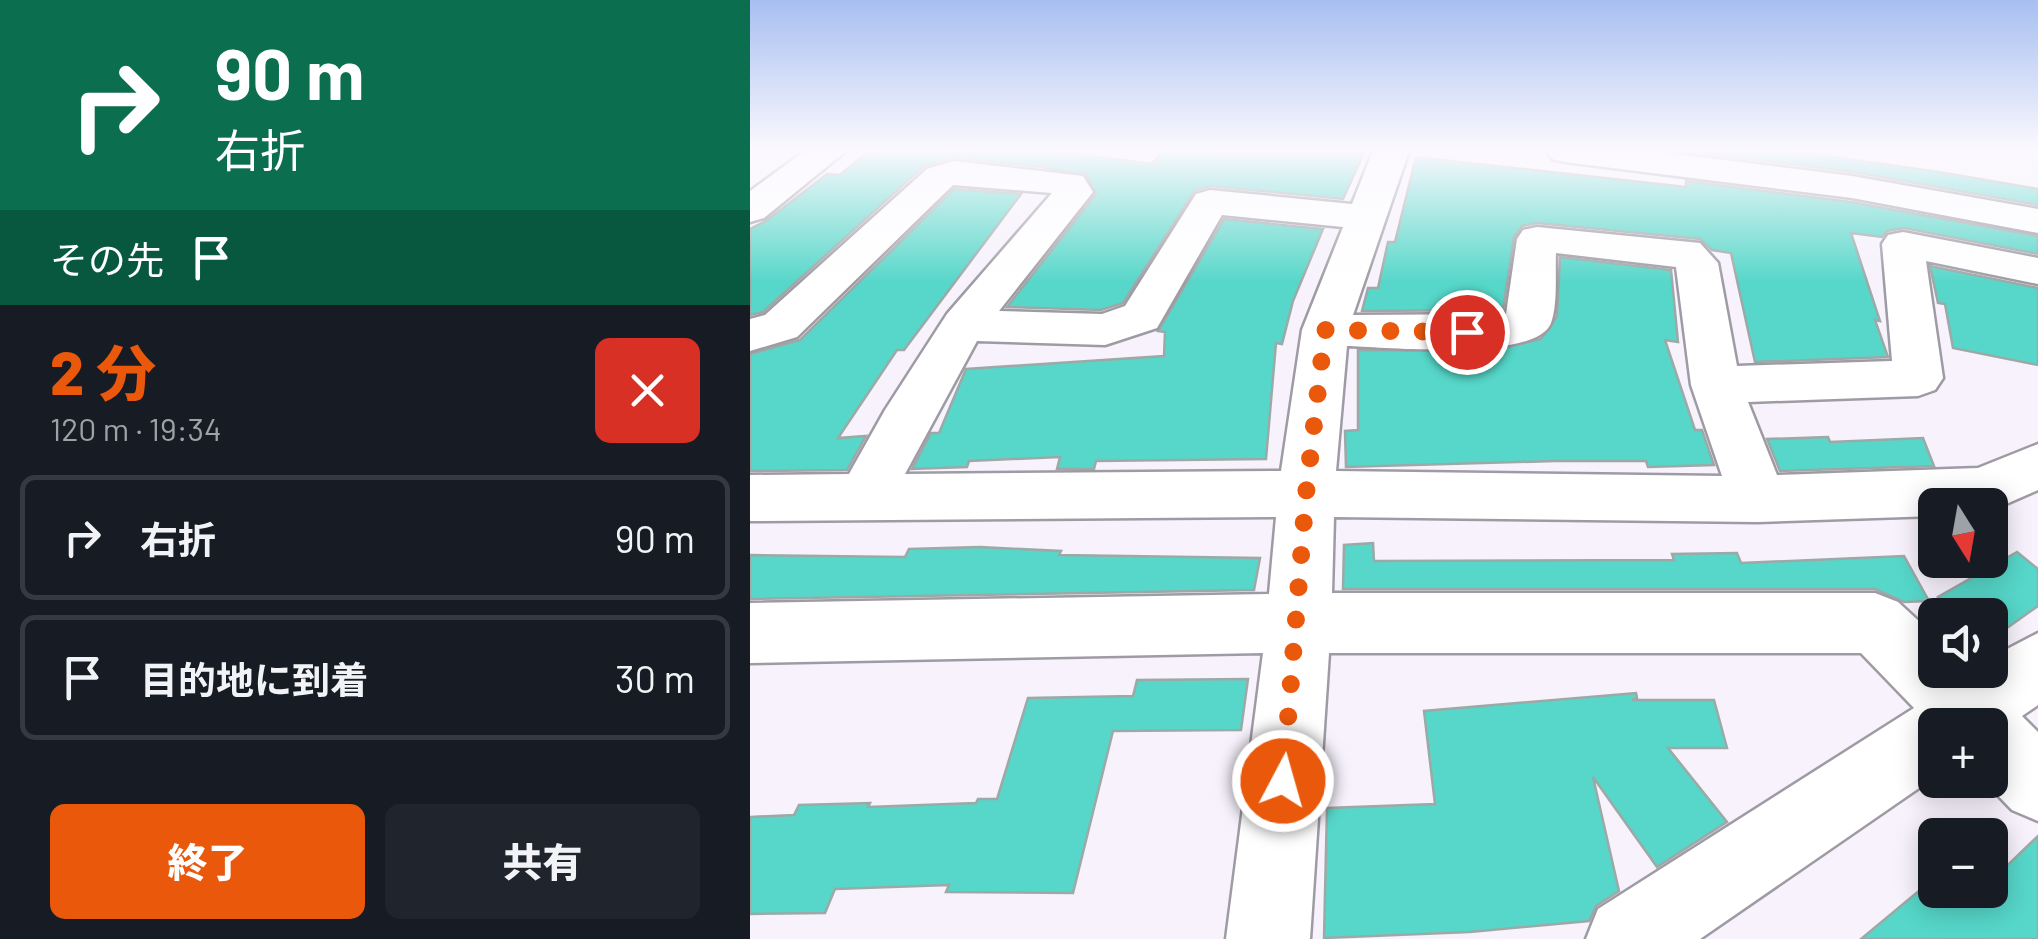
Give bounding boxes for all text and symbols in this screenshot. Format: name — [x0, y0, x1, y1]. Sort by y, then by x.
text: 90 m — [215, 30, 365, 114]
icon: right — [50, 40, 180, 170]
text: 右折 — [215, 122, 305, 176]
icon: arrive — [184, 230, 239, 285]
text: その先 — [50, 236, 164, 282]
pin — [1425, 290, 1510, 375]
icon: arrive — [1440, 305, 1495, 360]
text: 2 分 — [50, 335, 156, 407]
button: close — [595, 338, 700, 443]
text: 120 m · 19:34 — [50, 409, 222, 447]
north arrow — [1918, 488, 2008, 578]
map controls — [1918, 488, 2008, 908]
icon: right — [55, 510, 110, 565]
text: 90 m — [615, 515, 695, 561]
text: 右折 — [140, 516, 216, 562]
button: sound — [1918, 598, 2008, 688]
icon: arrive — [55, 650, 110, 705]
text: 30 m — [615, 655, 695, 701]
text: 目的地に到着 — [140, 656, 368, 702]
button: + — [1918, 708, 2008, 798]
position arrow — [1231, 729, 1335, 833]
button: 終了 — [50, 804, 365, 919]
button: 共有 — [385, 804, 700, 919]
button: − — [1918, 818, 2008, 908]

